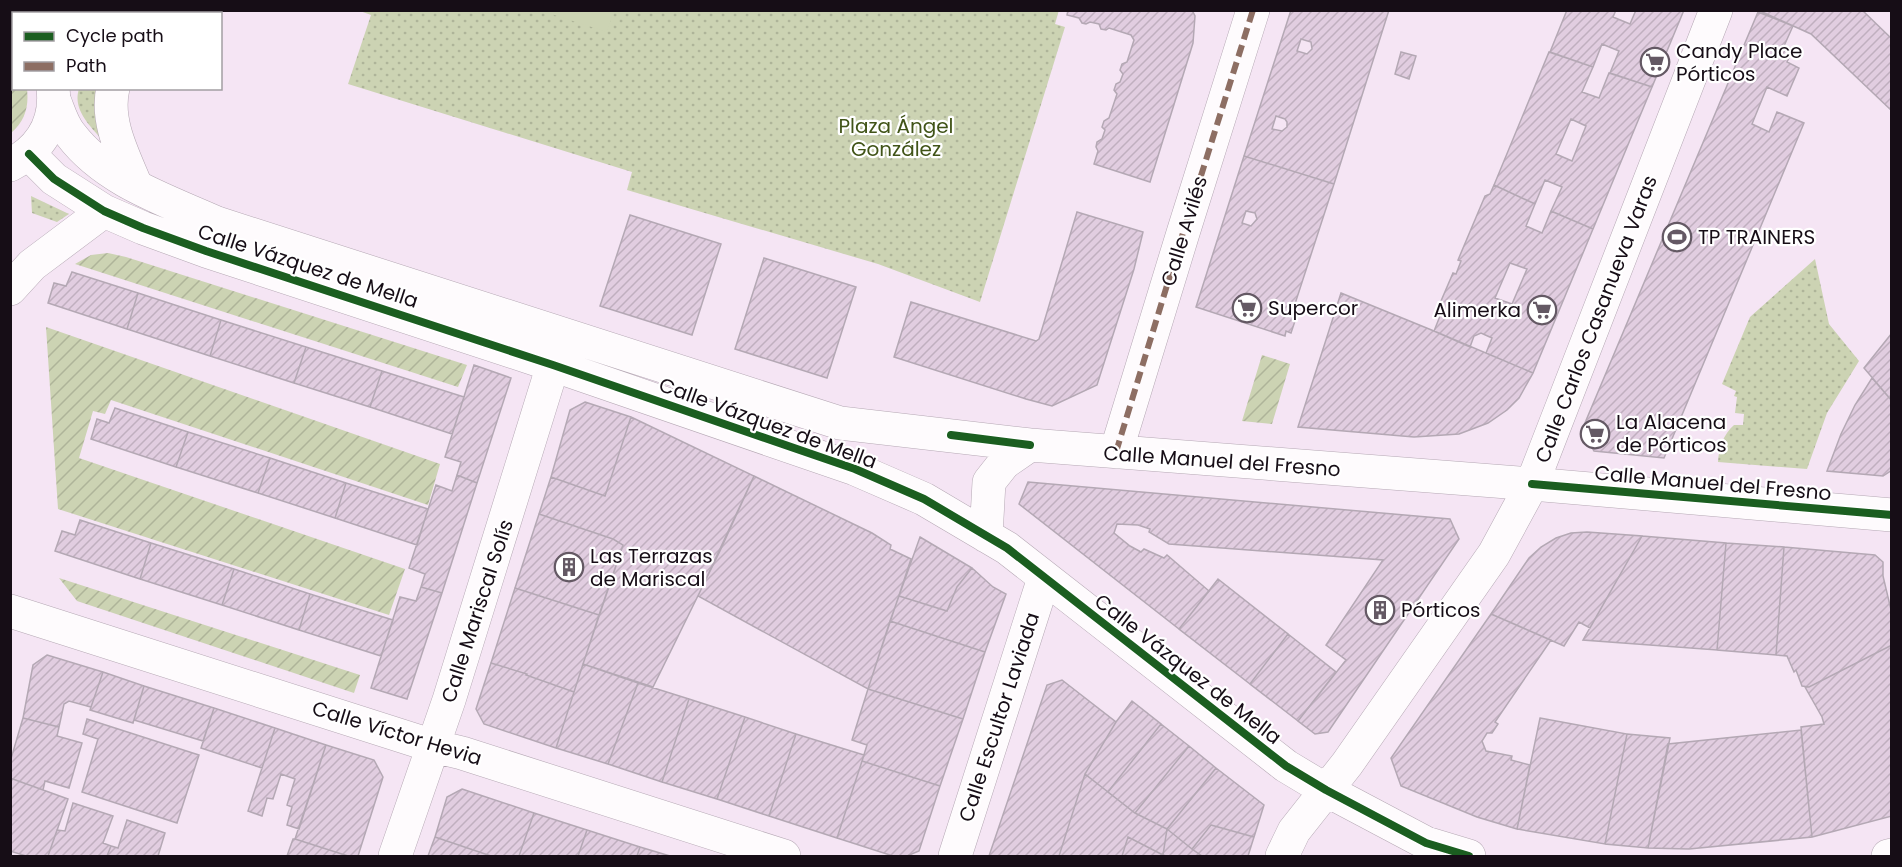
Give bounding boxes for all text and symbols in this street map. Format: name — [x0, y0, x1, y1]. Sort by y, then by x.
legend — [12, 12, 222, 90]
text: Cycle path — [66, 23, 164, 48]
place label: Candy Place Pórticos — [1676, 37, 1802, 88]
supermarket icon: Candy Place Pórticos — [1639, 46, 1671, 78]
text: Path — [66, 53, 107, 78]
park label: Plaza Ángel González — [838, 112, 954, 163]
street label: Calle Carlos Casanueva Varas — [1528, 171, 1664, 467]
street label: Calle Avilés — [1154, 172, 1214, 290]
street label: Calle Vázquez de Mella — [194, 217, 422, 315]
sports icon: TP TRAINERS — [1661, 221, 1693, 253]
place label: TP TRAINERS — [1698, 223, 1815, 251]
supermarket icon: Supercor — [1231, 292, 1263, 324]
place label: Supercor — [1268, 294, 1358, 322]
supermarket icon: Alimerka — [1526, 294, 1558, 326]
place label: Alimerka — [1433, 296, 1521, 324]
street label: Calle Vázquez de Mella — [655, 370, 881, 476]
place label: La Alacena de Pórticos — [1616, 408, 1727, 459]
supermarket icon: La Alacena de Pórticos — [1579, 418, 1611, 450]
street label: Calle Manuel del Fresno — [1102, 439, 1342, 483]
street label: Calle Manuel del Fresno — [1593, 459, 1833, 507]
street label: Calle Mariscal Solís — [434, 516, 520, 706]
place label: Las Terrazas de Mariscal — [590, 542, 713, 593]
building icon: Las Terrazas de Mariscal — [553, 551, 585, 583]
street label: Calle Vázquez de Mella — [1089, 587, 1287, 751]
building icon: Pórticos — [1364, 594, 1396, 626]
place label: Pórticos — [1401, 596, 1480, 624]
street label: Calle Escultor Laviada — [952, 609, 1046, 825]
street label: Calle Víctor Hevia — [309, 694, 485, 772]

